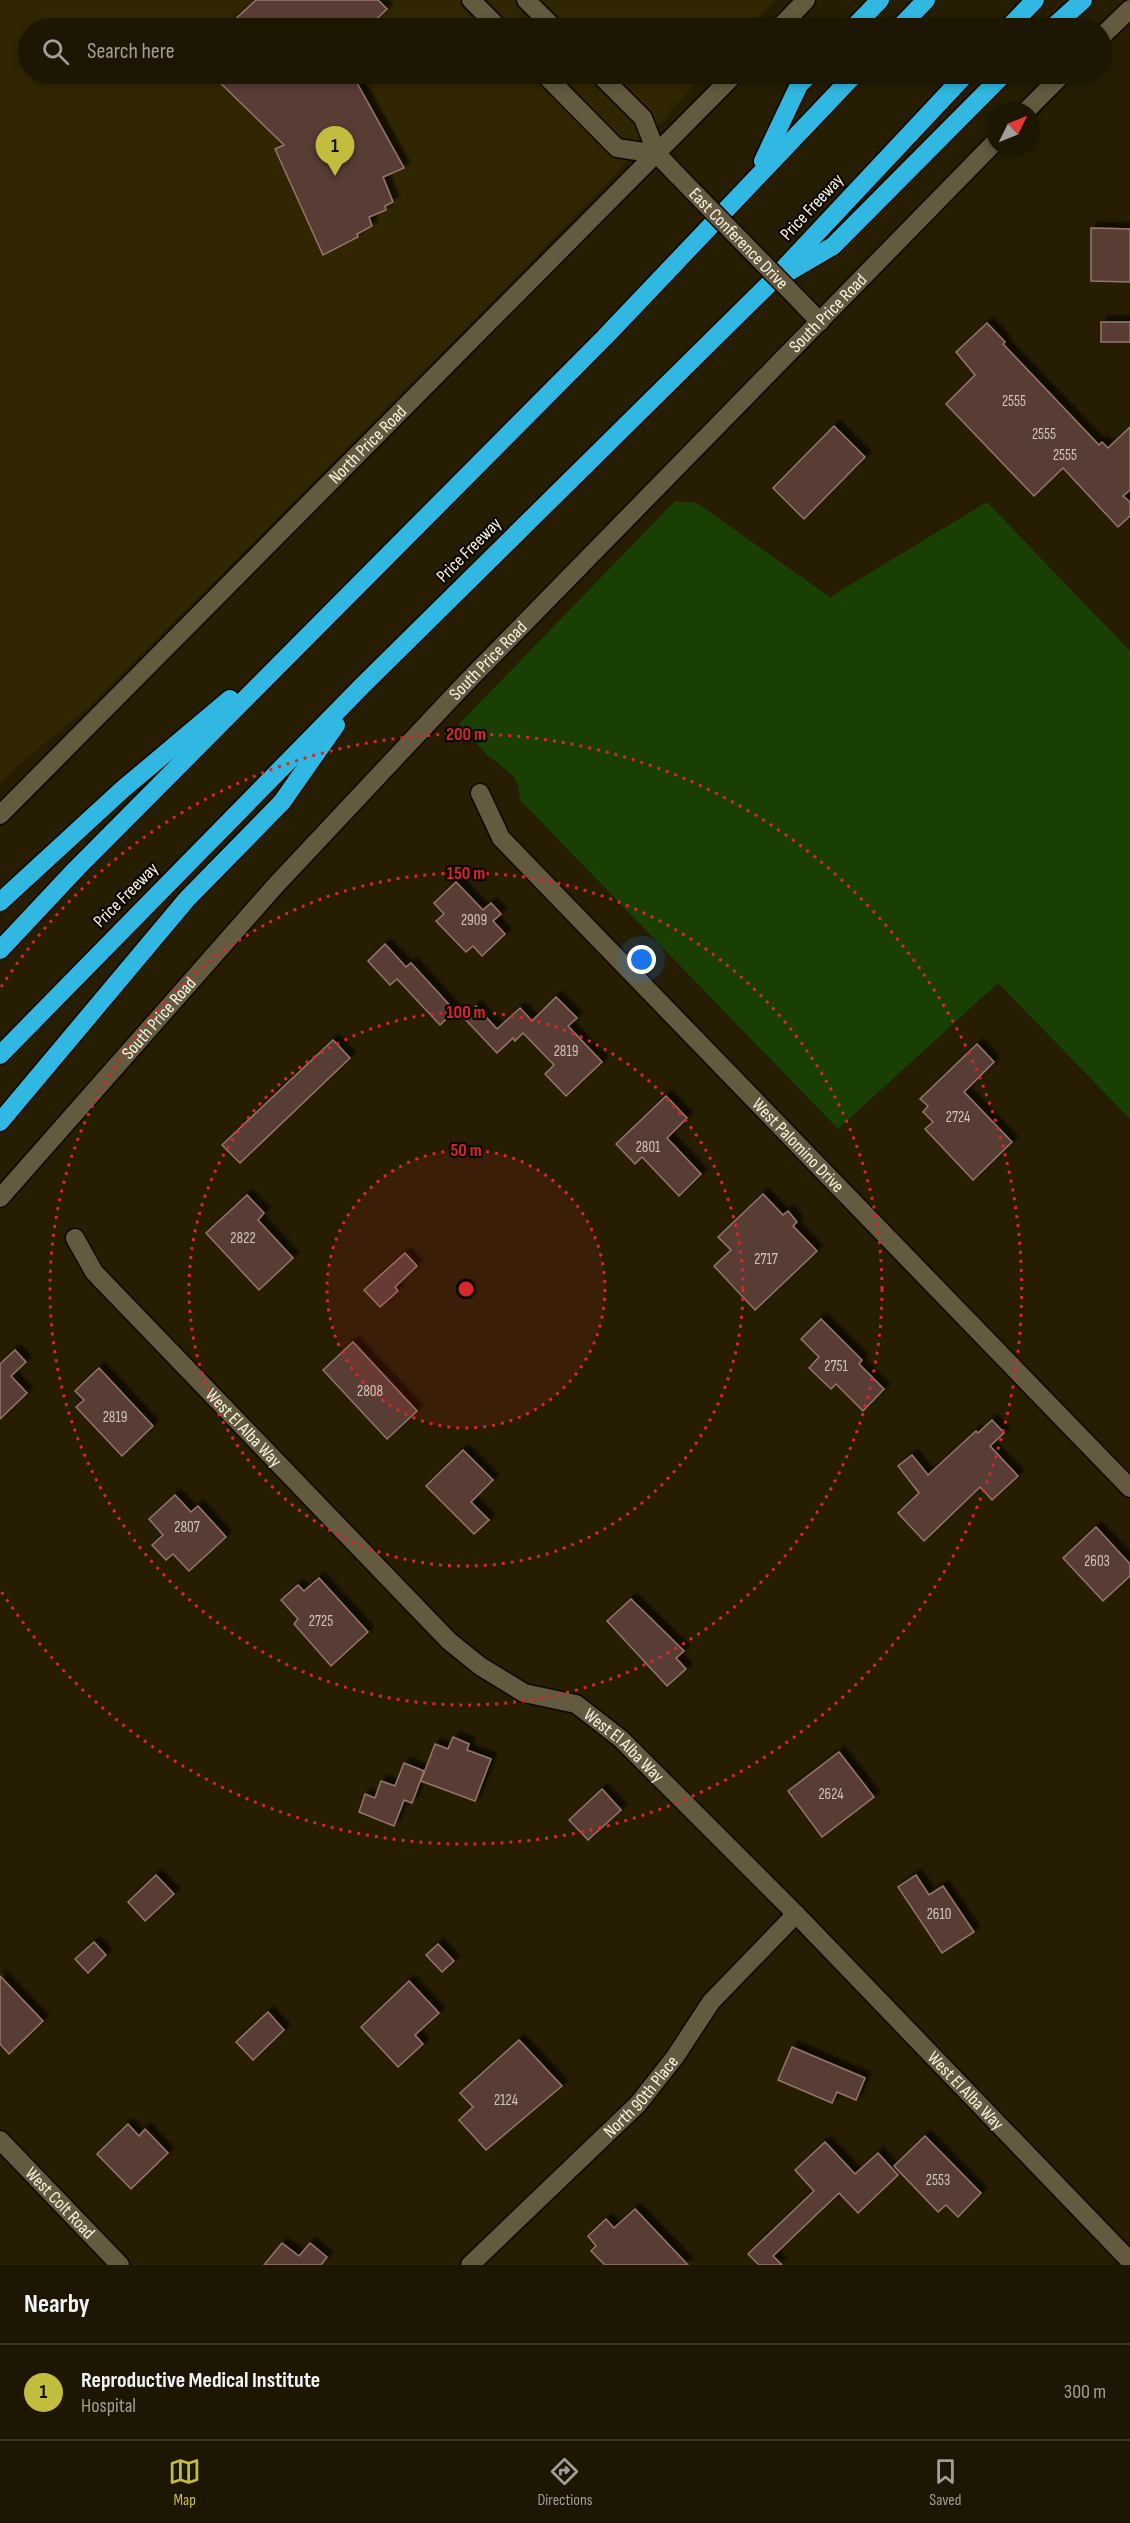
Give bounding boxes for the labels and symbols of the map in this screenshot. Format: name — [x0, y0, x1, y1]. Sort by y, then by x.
north arrow — [986, 102, 1040, 156]
pin: 1 — [316, 126, 354, 176]
street label: Price Freeway — [776, 169, 848, 245]
street label: East Conference Drive — [685, 183, 793, 293]
street label: South Price Road — [784, 269, 871, 357]
house number: 2555 — [1002, 392, 1026, 411]
street label: North Price Road — [324, 401, 411, 488]
house number: 2555 — [1032, 425, 1056, 444]
house number: 2555 — [1053, 446, 1077, 465]
street label: Price Freeway — [432, 513, 506, 587]
street label: South Price Road — [445, 617, 531, 704]
text: 200 m — [446, 724, 486, 745]
street label: Price Freeway — [89, 858, 163, 932]
text: 150 m — [447, 863, 485, 884]
house number: 2909 — [461, 911, 487, 930]
your location — [627, 945, 656, 974]
street label: South Price Road — [117, 973, 200, 1063]
text: 100 m — [447, 1002, 486, 1023]
house number: 2819 — [554, 1042, 578, 1061]
street label: West Palomino Drive — [748, 1094, 849, 1197]
house number: 2724 — [946, 1108, 970, 1127]
house number: 2801 — [636, 1138, 661, 1157]
text: 50 m — [450, 1140, 482, 1161]
house number: 2822 — [230, 1229, 256, 1248]
house number: 2717 — [754, 1250, 778, 1269]
centre of rings — [456, 1279, 476, 1299]
house number: 2751 — [824, 1357, 848, 1376]
house number: 2808 — [357, 1382, 383, 1401]
street label: West El Alba Way — [201, 1384, 286, 1471]
house number: 2819 — [103, 1408, 127, 1427]
house number: 2807 — [174, 1518, 200, 1537]
house number: 2603 — [1084, 1552, 1110, 1571]
house number: 2725 — [309, 1612, 333, 1631]
street label: West El Alba Way — [580, 1704, 669, 1787]
house number: 2624 — [818, 1785, 844, 1804]
house number: 2610 — [927, 1905, 951, 1924]
street label: West El Alba Way — [923, 2047, 1008, 2134]
street label: North 90th Place — [599, 2051, 682, 2142]
house number: 2124 — [494, 2091, 518, 2110]
street label: West Colt Road — [21, 2163, 99, 2243]
house number: 2553 — [926, 2171, 950, 2190]

